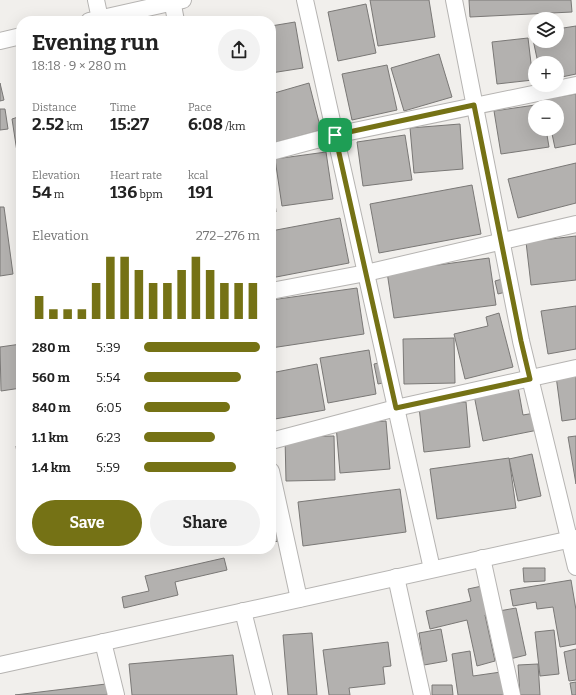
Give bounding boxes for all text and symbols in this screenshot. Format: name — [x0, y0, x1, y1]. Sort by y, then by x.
map controls — [528, 12, 564, 136]
button: layers — [528, 12, 564, 48]
text: Evening run — [32, 29, 159, 56]
button: share — [218, 29, 260, 71]
button: + — [528, 56, 564, 92]
text: 18:18 · 9 × 280 m — [32, 58, 126, 73]
button: − — [528, 100, 564, 136]
text: Distance — [32, 101, 77, 114]
text: Time — [110, 101, 136, 114]
text: Pace — [188, 101, 212, 114]
text: 2.52 — [32, 114, 64, 135]
text: 15:27 — [110, 114, 149, 135]
text: 6:08 — [188, 114, 223, 135]
pin — [318, 118, 352, 152]
text: km — [64, 120, 83, 133]
text: /km — [223, 120, 245, 133]
icon: arrive — [324, 124, 346, 146]
text: Elevation — [32, 169, 80, 182]
text: Heart rate — [110, 169, 162, 182]
text: kcal — [188, 169, 208, 182]
text: 54 — [32, 182, 52, 203]
text: 136 — [110, 182, 137, 203]
text: 191 — [188, 182, 213, 203]
text: m — [52, 188, 64, 201]
text: bpm — [137, 188, 163, 201]
text: Elevation — [32, 228, 89, 243]
text: 272–276 m — [196, 228, 260, 243]
text: 280 m — [32, 340, 70, 355]
text: 5:39 — [96, 340, 121, 355]
text: 560 m — [32, 370, 70, 385]
text: 5:54 — [96, 370, 120, 385]
text: 840 m — [32, 400, 71, 415]
text: 6:05 — [96, 400, 122, 415]
text: 1.1 km — [32, 430, 68, 445]
text: 6:23 — [96, 430, 121, 445]
text: 1.4 km — [32, 460, 71, 475]
text: 5:59 — [96, 460, 120, 475]
button: Save — [32, 500, 142, 546]
button: Share — [150, 500, 260, 546]

